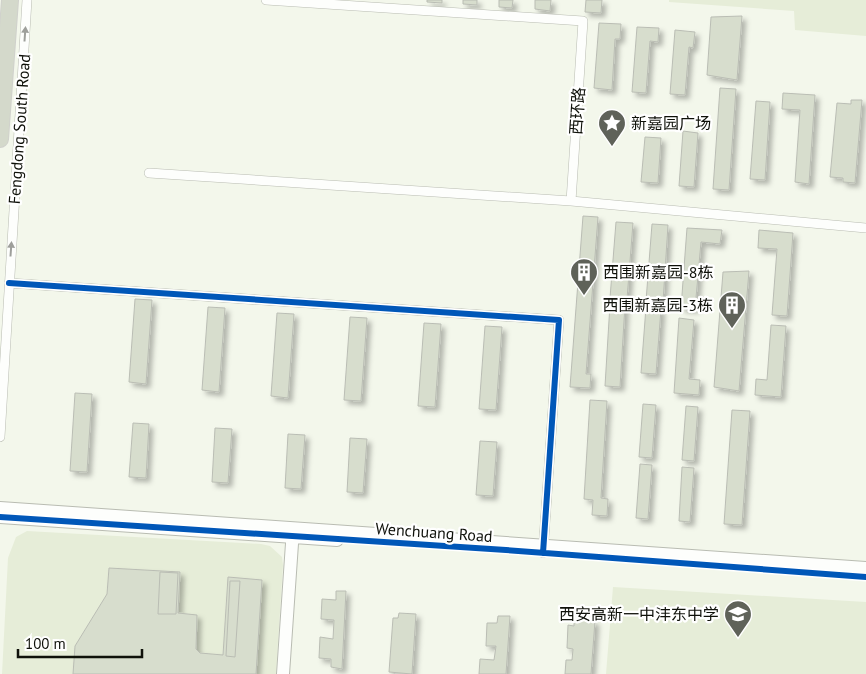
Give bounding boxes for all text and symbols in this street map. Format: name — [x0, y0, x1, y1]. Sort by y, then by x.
one-way arrow — [21, 26, 29, 42]
street label: Fengdong South Road — [4, 53, 34, 205]
street label: 西环路 — [565, 86, 589, 136]
place icon: 新嘉园广场 — [597, 108, 627, 147]
place label: 新嘉园广场 — [631, 113, 711, 133]
one-way arrow — [8, 241, 16, 257]
building icon: 西围新嘉园-8栋 — [569, 257, 599, 296]
place label: 西围新嘉园-8栋 — [603, 262, 713, 282]
building icon: 西围新嘉园-3栋 — [717, 290, 747, 329]
place label: 西围新嘉园-3栋 — [603, 295, 713, 315]
street label: Wenchuang Road — [375, 518, 493, 546]
school or university icon: 西安高新一中沣东中学 — [723, 599, 753, 638]
place label: 西安高新一中沣东中学 — [559, 604, 719, 624]
scale bar — [18, 626, 141, 658]
text: 100 m — [25, 634, 66, 653]

